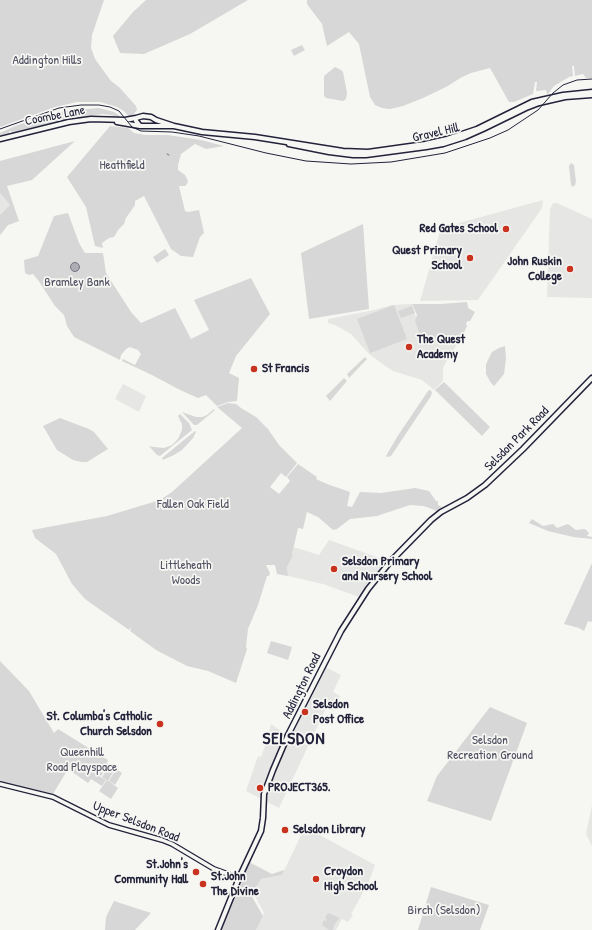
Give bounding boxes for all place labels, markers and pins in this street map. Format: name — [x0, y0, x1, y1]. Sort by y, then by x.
place label: Red Gates School — [419, 221, 498, 237]
marker: Red Gates School — [501, 224, 511, 234]
place label: Quest Primary School — [392, 243, 462, 274]
marker: Quest Primary School — [465, 253, 475, 263]
place label: John Ruskin College — [507, 254, 562, 285]
marker: John Ruskin College — [565, 264, 575, 274]
place label: The Quest Academy — [417, 332, 465, 363]
marker: The Quest Academy — [404, 342, 414, 352]
place label: St Francis — [262, 361, 309, 377]
marker: St Francis — [249, 364, 259, 374]
place label: Selsdon Primary and Nursery School — [342, 554, 432, 585]
marker: Selsdon Primary and Nursery School — [329, 564, 339, 574]
place label: Selsdon Post Office — [313, 697, 364, 728]
marker: Selsdon Post Office — [300, 707, 310, 717]
place label: St. Columba's Catholic Church Selsdon — [47, 709, 152, 740]
marker: St. Columba's Catholic Church Selsdon — [155, 719, 165, 729]
place label: PROJECT365. — [268, 780, 330, 796]
marker: PROJECT365. — [255, 783, 265, 793]
place label: Selsdon Library — [293, 822, 365, 838]
marker: Selsdon Library — [280, 825, 290, 835]
place label: St.John's Community Hall — [114, 857, 188, 888]
place label: Croydon High School — [324, 864, 378, 895]
marker: St.John's Community Hall — [191, 867, 201, 877]
place label: St.John The Divine — [211, 869, 259, 900]
marker: Croydon High School — [311, 874, 321, 884]
marker: St.John The Divine — [198, 879, 208, 889]

